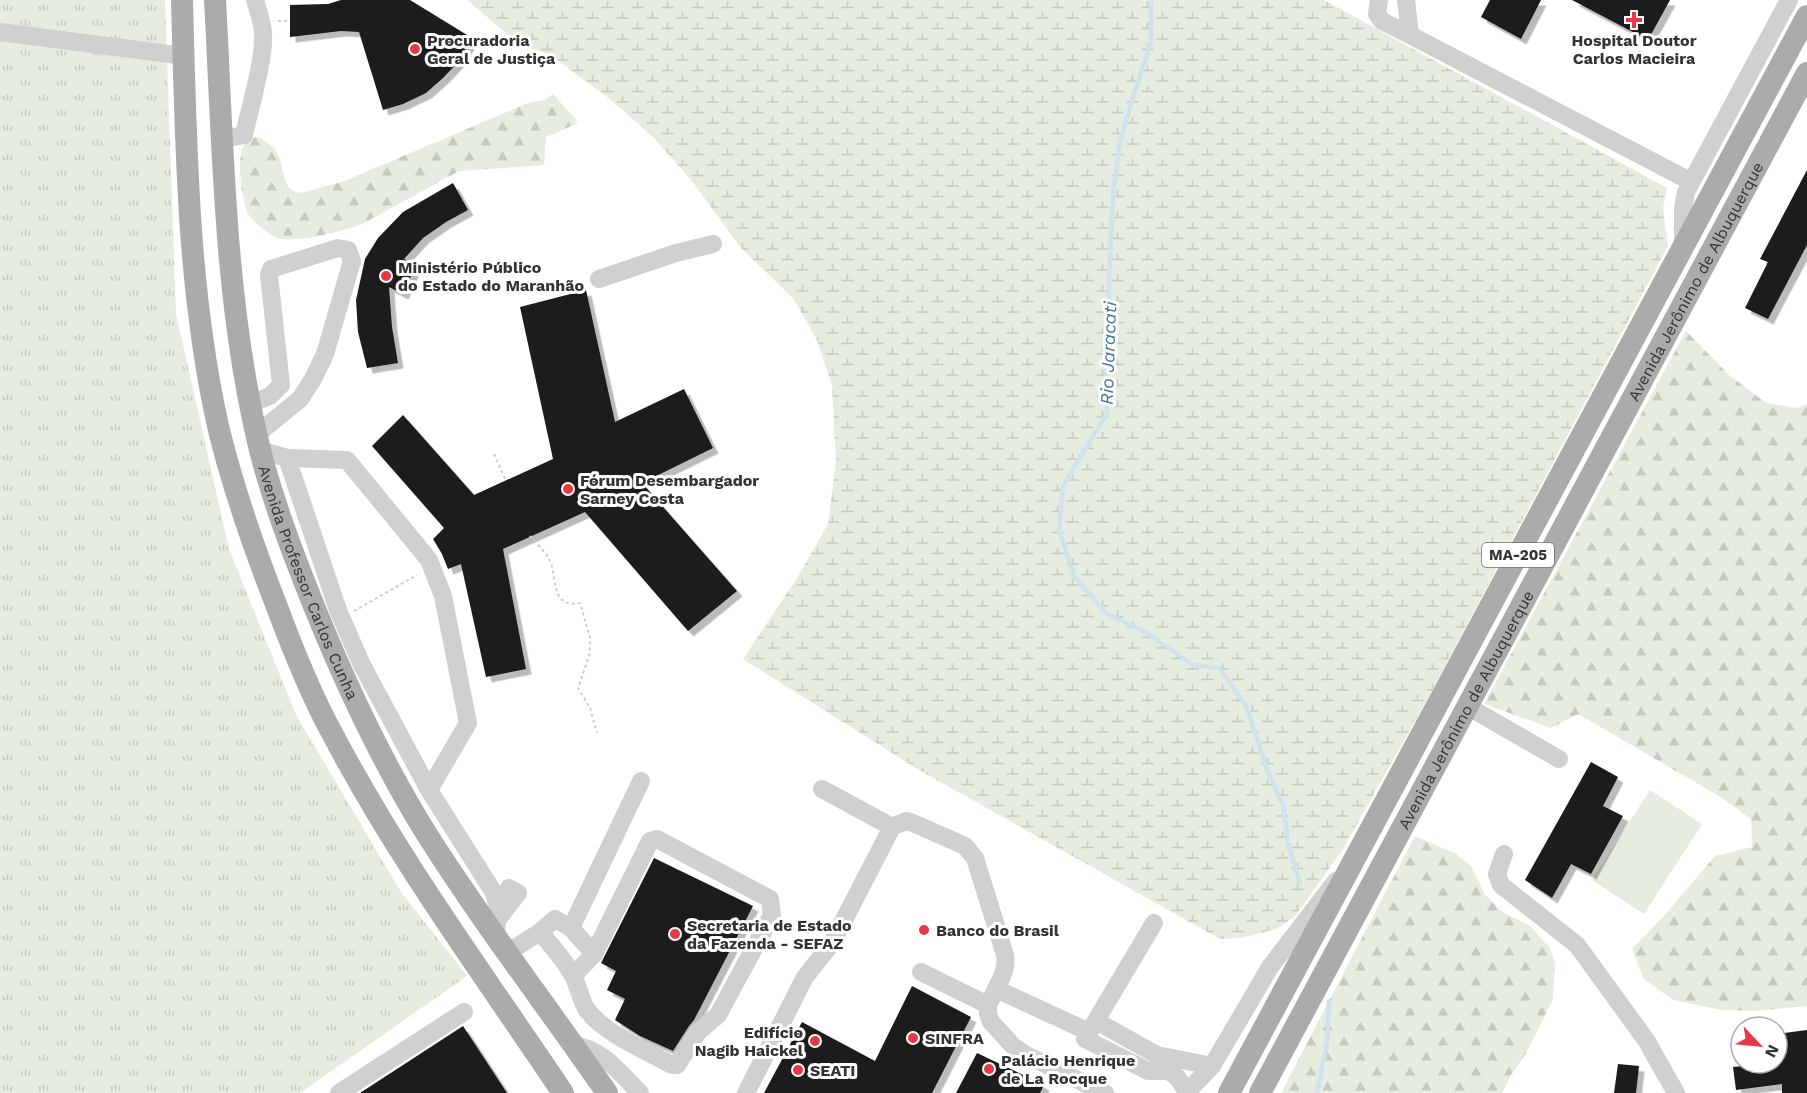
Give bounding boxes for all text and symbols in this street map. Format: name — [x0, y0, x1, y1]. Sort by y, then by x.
marker: Hospital Doutor Carlos Macieira — [1625, 11, 1643, 29]
place label: Procuradoria Geral de Justiça — [427, 31, 556, 68]
place label: Hospital Doutor Carlos Macieira — [1571, 31, 1697, 68]
marker: Procuradoria Geral de Justiça — [408, 42, 422, 56]
street label: Avenida Jerônimo de Albuquerque — [1624, 159, 1767, 404]
place label: Ministério Público do Estado do Maranhão — [398, 258, 584, 295]
marker: Ministério Público do Estado do Maranhão — [379, 269, 393, 283]
water label: Rio Jaracati — [1096, 300, 1120, 405]
street label: Avenida Professor Carlos Cunha — [255, 463, 363, 702]
place label: Fórum Desembargador Sarney Costa — [580, 471, 759, 508]
marker: Fórum Desembargador Sarney Costa — [561, 482, 575, 496]
road number: MA-205 — [1482, 543, 1554, 567]
street label: Avenida Jerônimo de Albuquerque — [1394, 587, 1537, 832]
place label: Secretaria de Estado da Fazenda - SEFAZ — [687, 916, 852, 953]
place label: Banco do Brasil — [936, 921, 1060, 940]
marker: Banco do Brasil — [917, 923, 931, 937]
marker: Secretaria de Estado da Fazenda - SEFAZ — [668, 927, 682, 941]
north arrow — [1729, 1015, 1789, 1075]
place label: Edifício Nagib Haickel — [695, 1023, 804, 1060]
place label: SINFRA — [925, 1029, 984, 1048]
marker: SINFRA — [906, 1031, 920, 1045]
marker: Edifício Nagib Haickel — [808, 1034, 822, 1048]
text: N — [1761, 1042, 1783, 1061]
place label: Palácio Henrique de La Rocque — [1001, 1051, 1135, 1088]
place label: SEATI — [810, 1061, 855, 1080]
marker: Palácio Henrique de La Rocque — [982, 1062, 996, 1076]
marker: SEATI — [791, 1063, 805, 1077]

